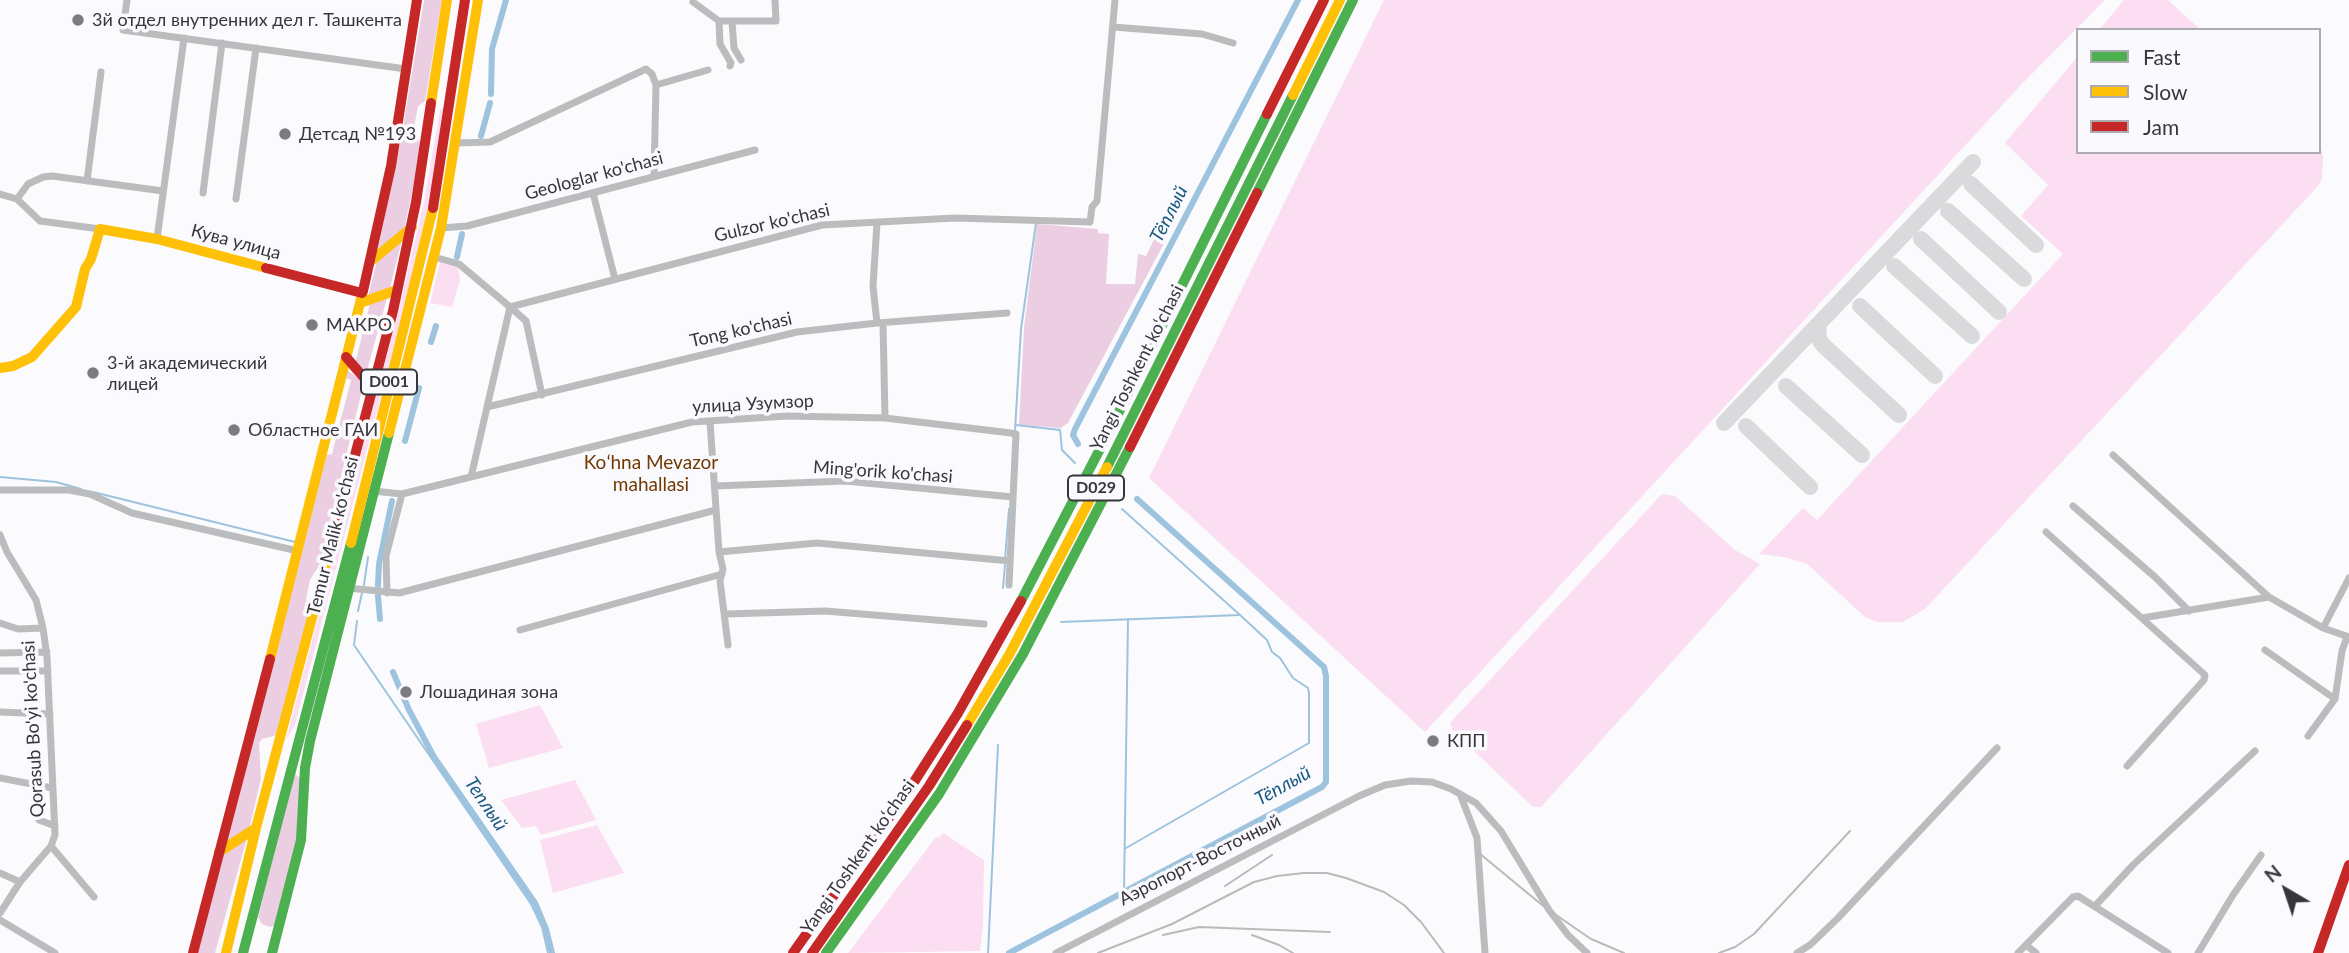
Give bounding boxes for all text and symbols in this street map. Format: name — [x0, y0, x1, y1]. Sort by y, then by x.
place label: 3й отдел внутренних дел г. Ташкента — [92, 9, 402, 31]
marker: 3й отдел внутренних дел г. Ташкента — [70, 12, 86, 28]
legend — [2076, 28, 2321, 154]
text: Fast — [2143, 44, 2180, 69]
text: Slow — [2143, 79, 2187, 104]
text: Jam — [2143, 114, 2179, 139]
place label: Детсад №193 — [299, 123, 416, 145]
marker: Детсад №193 — [277, 126, 293, 142]
street label: Geologlar ko'chasi — [522, 147, 666, 205]
water label: Тёплый — [1145, 182, 1193, 246]
street label: Gulzor ko'chasi — [712, 199, 832, 247]
street label: Кува улица — [189, 220, 283, 264]
street label: Yangi Toshkent ko‘chasi — [1086, 281, 1188, 455]
street label: Tong ko'chasi — [688, 308, 794, 352]
place label: МАКРО — [326, 314, 392, 336]
marker: МАКРО — [304, 317, 320, 333]
place label: 3-й академический лицей — [107, 352, 267, 394]
marker: 3-й академический лицей — [85, 365, 101, 381]
road number: D001 — [361, 370, 417, 394]
street label: улица Узумзор — [692, 390, 814, 418]
place label: Областное ГАИ — [248, 419, 378, 441]
marker: Областное ГАИ — [226, 422, 242, 438]
district label: Koʻhna Mevazor mahallasi — [584, 452, 718, 496]
street label: Temur Malik ko'chasi — [303, 454, 363, 618]
street label: Ming'orik ko'chasi — [812, 456, 954, 488]
road number: D029 — [1068, 475, 1124, 500]
street label: Qorasub Bo'yi ko'chasi — [18, 640, 48, 818]
place label: Лошадиная зона — [420, 681, 558, 703]
marker: Лошадиная зона — [398, 684, 414, 700]
place label: КПП — [1447, 730, 1486, 752]
marker: КПП — [1425, 733, 1441, 749]
water label: Тёплый — [1251, 761, 1315, 811]
water label: Теплый — [460, 773, 512, 835]
street label: Yangi Toshkent ko‘chasi — [797, 776, 919, 938]
street label: Аэропорт-Восточный — [1115, 810, 1285, 910]
north arrow — [2251, 855, 2321, 925]
text: N — [2260, 860, 2285, 887]

